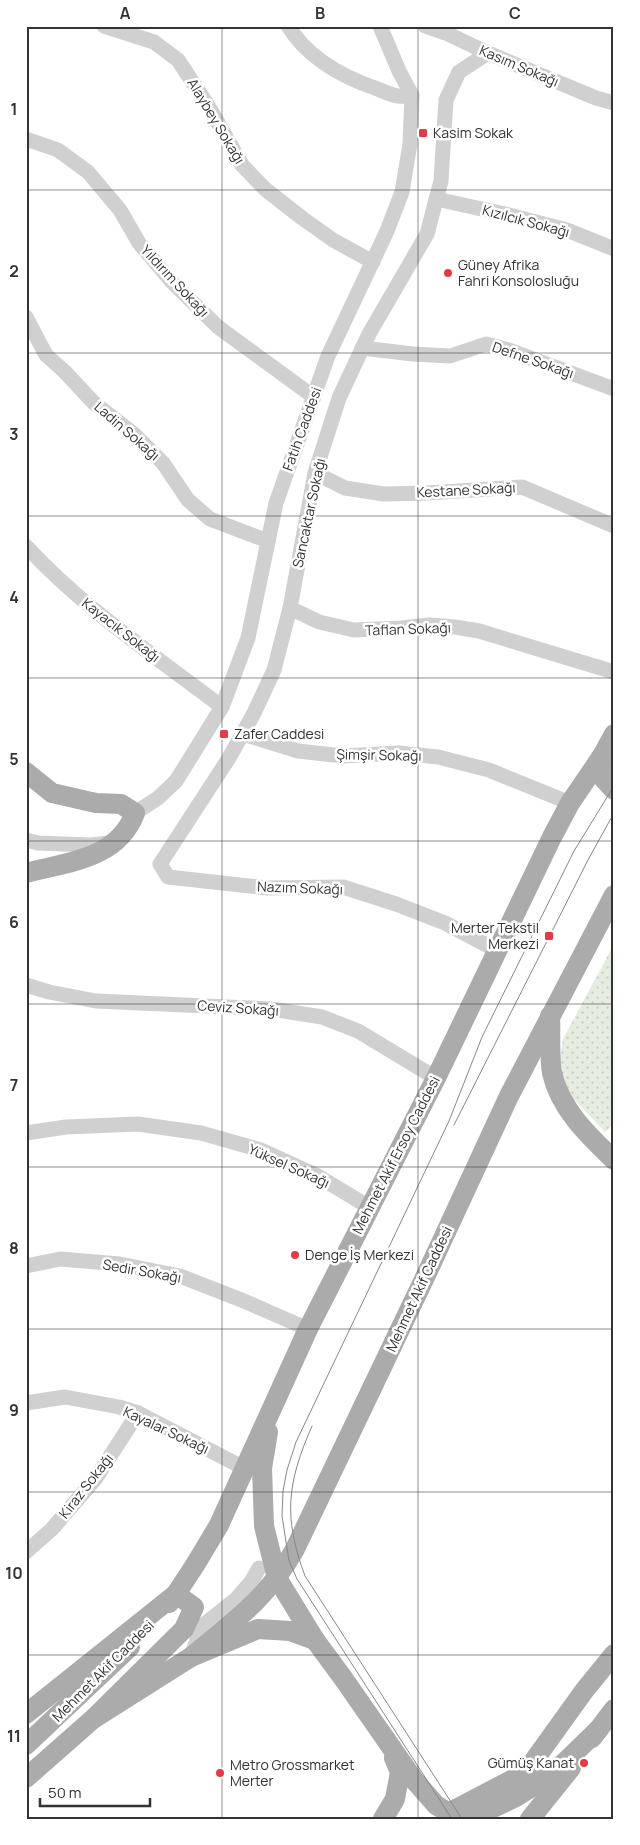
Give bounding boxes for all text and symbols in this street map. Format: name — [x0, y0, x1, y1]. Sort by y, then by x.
text: A — [120, 2, 131, 24]
text: B — [315, 2, 325, 24]
text: C — [509, 2, 521, 24]
street label: Kasım Sokağı — [477, 40, 562, 91]
street label: Alaybey Sokağı — [183, 74, 249, 167]
text: 1 — [10, 98, 18, 120]
place label: Kasim Sokak — [433, 123, 514, 142]
marker: Kasim Sokak — [417, 127, 429, 139]
street label: Kızılcık Sokağı — [481, 200, 572, 241]
street label: Yıldırım Sokağı — [137, 241, 214, 321]
place label: Güney Afrika Fahri Konsolosluğu — [458, 255, 579, 290]
text: 2 — [9, 260, 19, 282]
marker: Güney Afrika Fahri Konsolosluğu — [442, 267, 454, 279]
street label: Defne Sokağı — [490, 337, 576, 382]
street label: Fatih Caddesi — [278, 384, 325, 473]
street label: Ladin Sokağı — [91, 397, 164, 464]
text: 3 — [9, 423, 19, 445]
street label: Sancaktar Sokağı — [288, 456, 329, 569]
street label: Kestane Sokağı — [416, 477, 516, 502]
text: 4 — [9, 586, 19, 608]
street label: Kayacık Sokağı — [78, 593, 164, 666]
street label: Taflan Sokağı — [365, 618, 451, 639]
place label: Zafer Caddesi — [234, 724, 324, 743]
marker: Zafer Caddesi — [218, 728, 230, 740]
street label: Şimşir Sokağı — [336, 744, 422, 765]
text: 5 — [9, 748, 19, 770]
street label: Nazım Sokağı — [257, 877, 343, 898]
text: 6 — [9, 911, 19, 933]
place label: Merter Tekstil Merkezi — [451, 918, 539, 953]
marker: Merter Tekstil Merkezi — [543, 930, 555, 942]
street label: Ceviz Sokağı — [197, 995, 279, 1020]
street label: Mehmet Akif Ersoy Caddesi — [347, 1072, 444, 1237]
text: 7 — [10, 1074, 18, 1096]
street label: Yüksel Sokağı — [246, 1139, 333, 1192]
street label: Mehmet Akif Caddesi — [381, 1223, 456, 1355]
text: 8 — [9, 1237, 19, 1259]
place label: Denge İş Merkezi — [305, 1245, 414, 1264]
marker: Denge İş Merkezi — [289, 1249, 301, 1261]
street label: Sedir Sokağı — [101, 1254, 183, 1287]
text: 9 — [9, 1399, 19, 1421]
street label: Kayalar Sokağı — [120, 1401, 212, 1458]
street label: Kiraz Sokağı — [54, 1449, 117, 1522]
text: 10 — [5, 1562, 23, 1584]
street label: Mehmet Akif Caddesi — [48, 1616, 158, 1726]
text: 11 — [7, 1725, 21, 1747]
place label: Gümüş Kanat — [488, 1753, 574, 1772]
place label: Metro Grossmarket Merter — [230, 1755, 355, 1790]
marker: Gümüş Kanat — [578, 1757, 590, 1769]
marker: Metro Grossmarket Merter — [214, 1767, 226, 1779]
scale bar — [40, 1775, 150, 1807]
text: 50 m — [48, 1782, 82, 1803]

